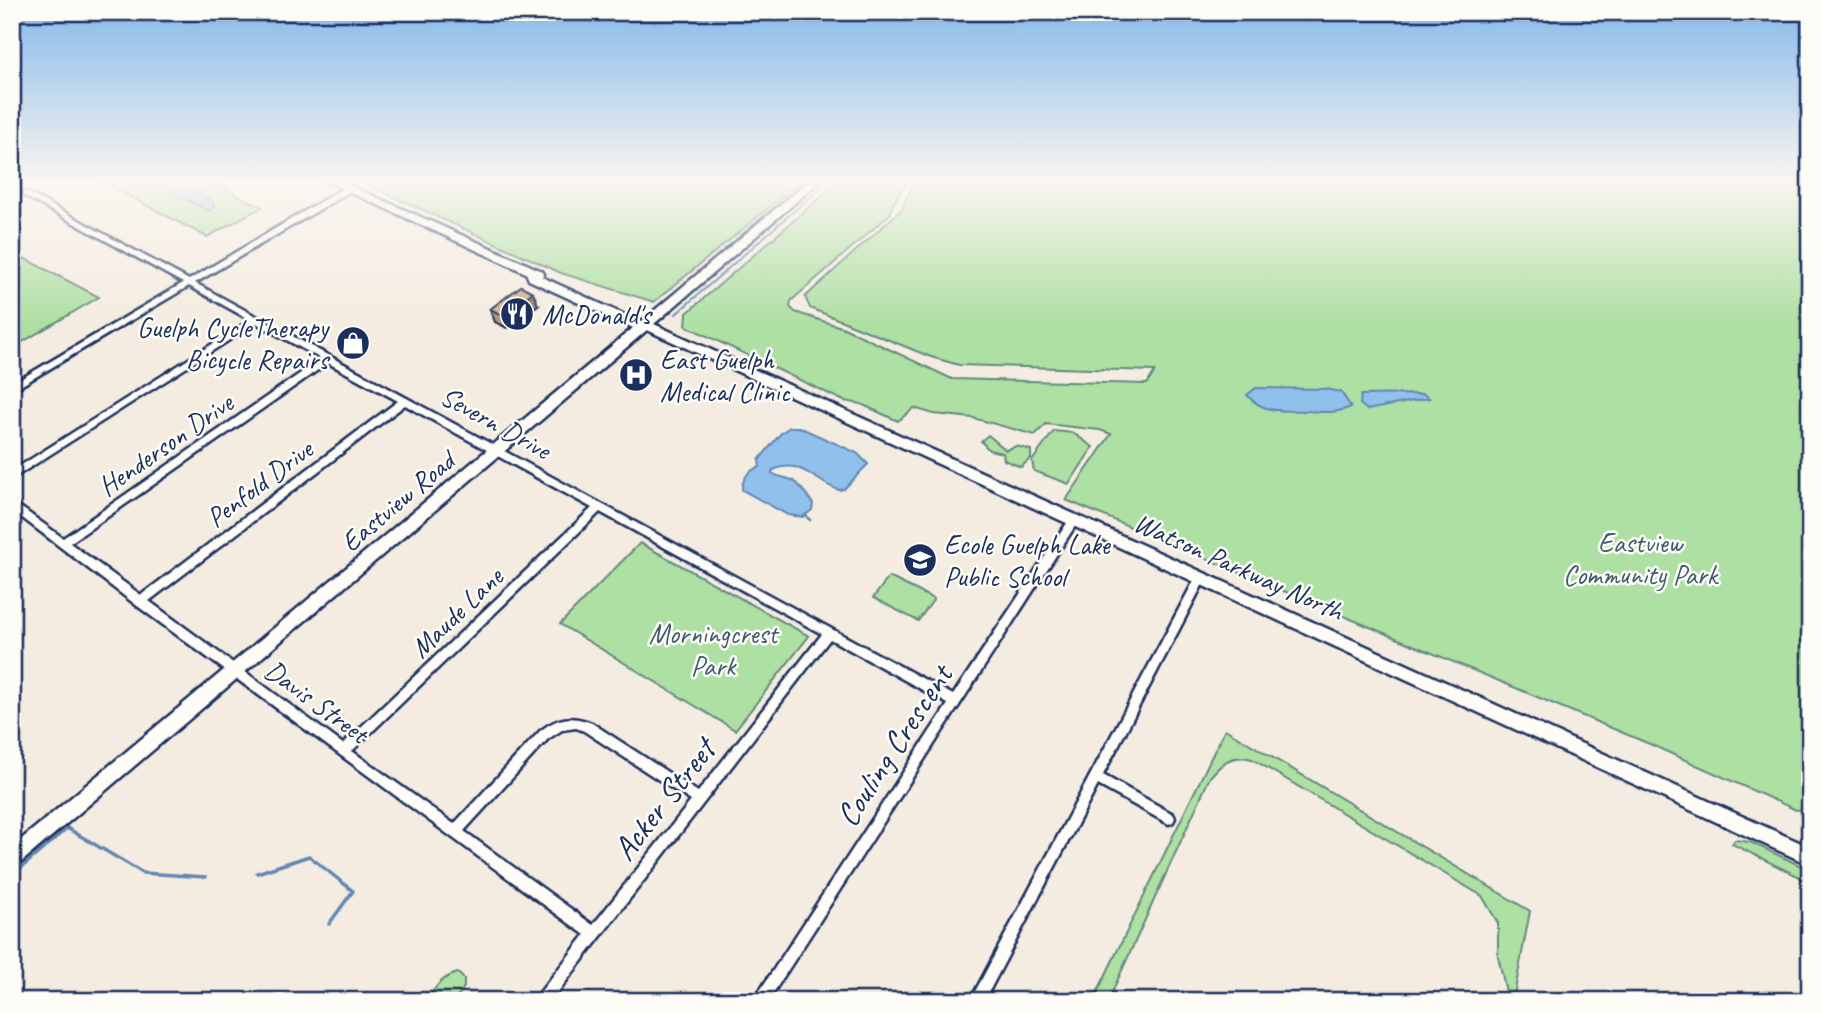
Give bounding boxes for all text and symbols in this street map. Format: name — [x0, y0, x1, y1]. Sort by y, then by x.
restaurant icon: McDonald's — [498, 295, 536, 333]
place label: McDonald's — [542, 297, 653, 332]
place label: Guelph CycleTherapy Bicycle Repairs — [137, 310, 330, 377]
shop icon: Guelph CycleTherapy Bicycle Repairs — [334, 324, 372, 362]
place label: East Guelph Medical Clinic — [660, 342, 791, 409]
hospital icon: East Guelph Medical Clinic — [617, 356, 655, 394]
street label: Severn Drive — [435, 378, 558, 468]
street label: Henderson Drive — [91, 384, 241, 504]
street label: Penfold Drive — [199, 431, 321, 535]
street label: Eastview Road — [333, 441, 464, 559]
street label: Watson Parkway North — [1129, 505, 1351, 629]
park label: Eastview Community Park — [1563, 525, 1720, 592]
place label: Ecole Guelph Lake Public School — [944, 527, 1112, 594]
school or university icon: Ecole Guelph Lake Public School — [901, 541, 939, 579]
street label: Maude Lane — [403, 558, 511, 665]
park label: Morningcrest Park — [649, 616, 780, 683]
street label: Davis Street — [258, 652, 377, 752]
street label: Couling Crescent — [826, 654, 963, 834]
street label: Acker Street — [603, 727, 727, 869]

